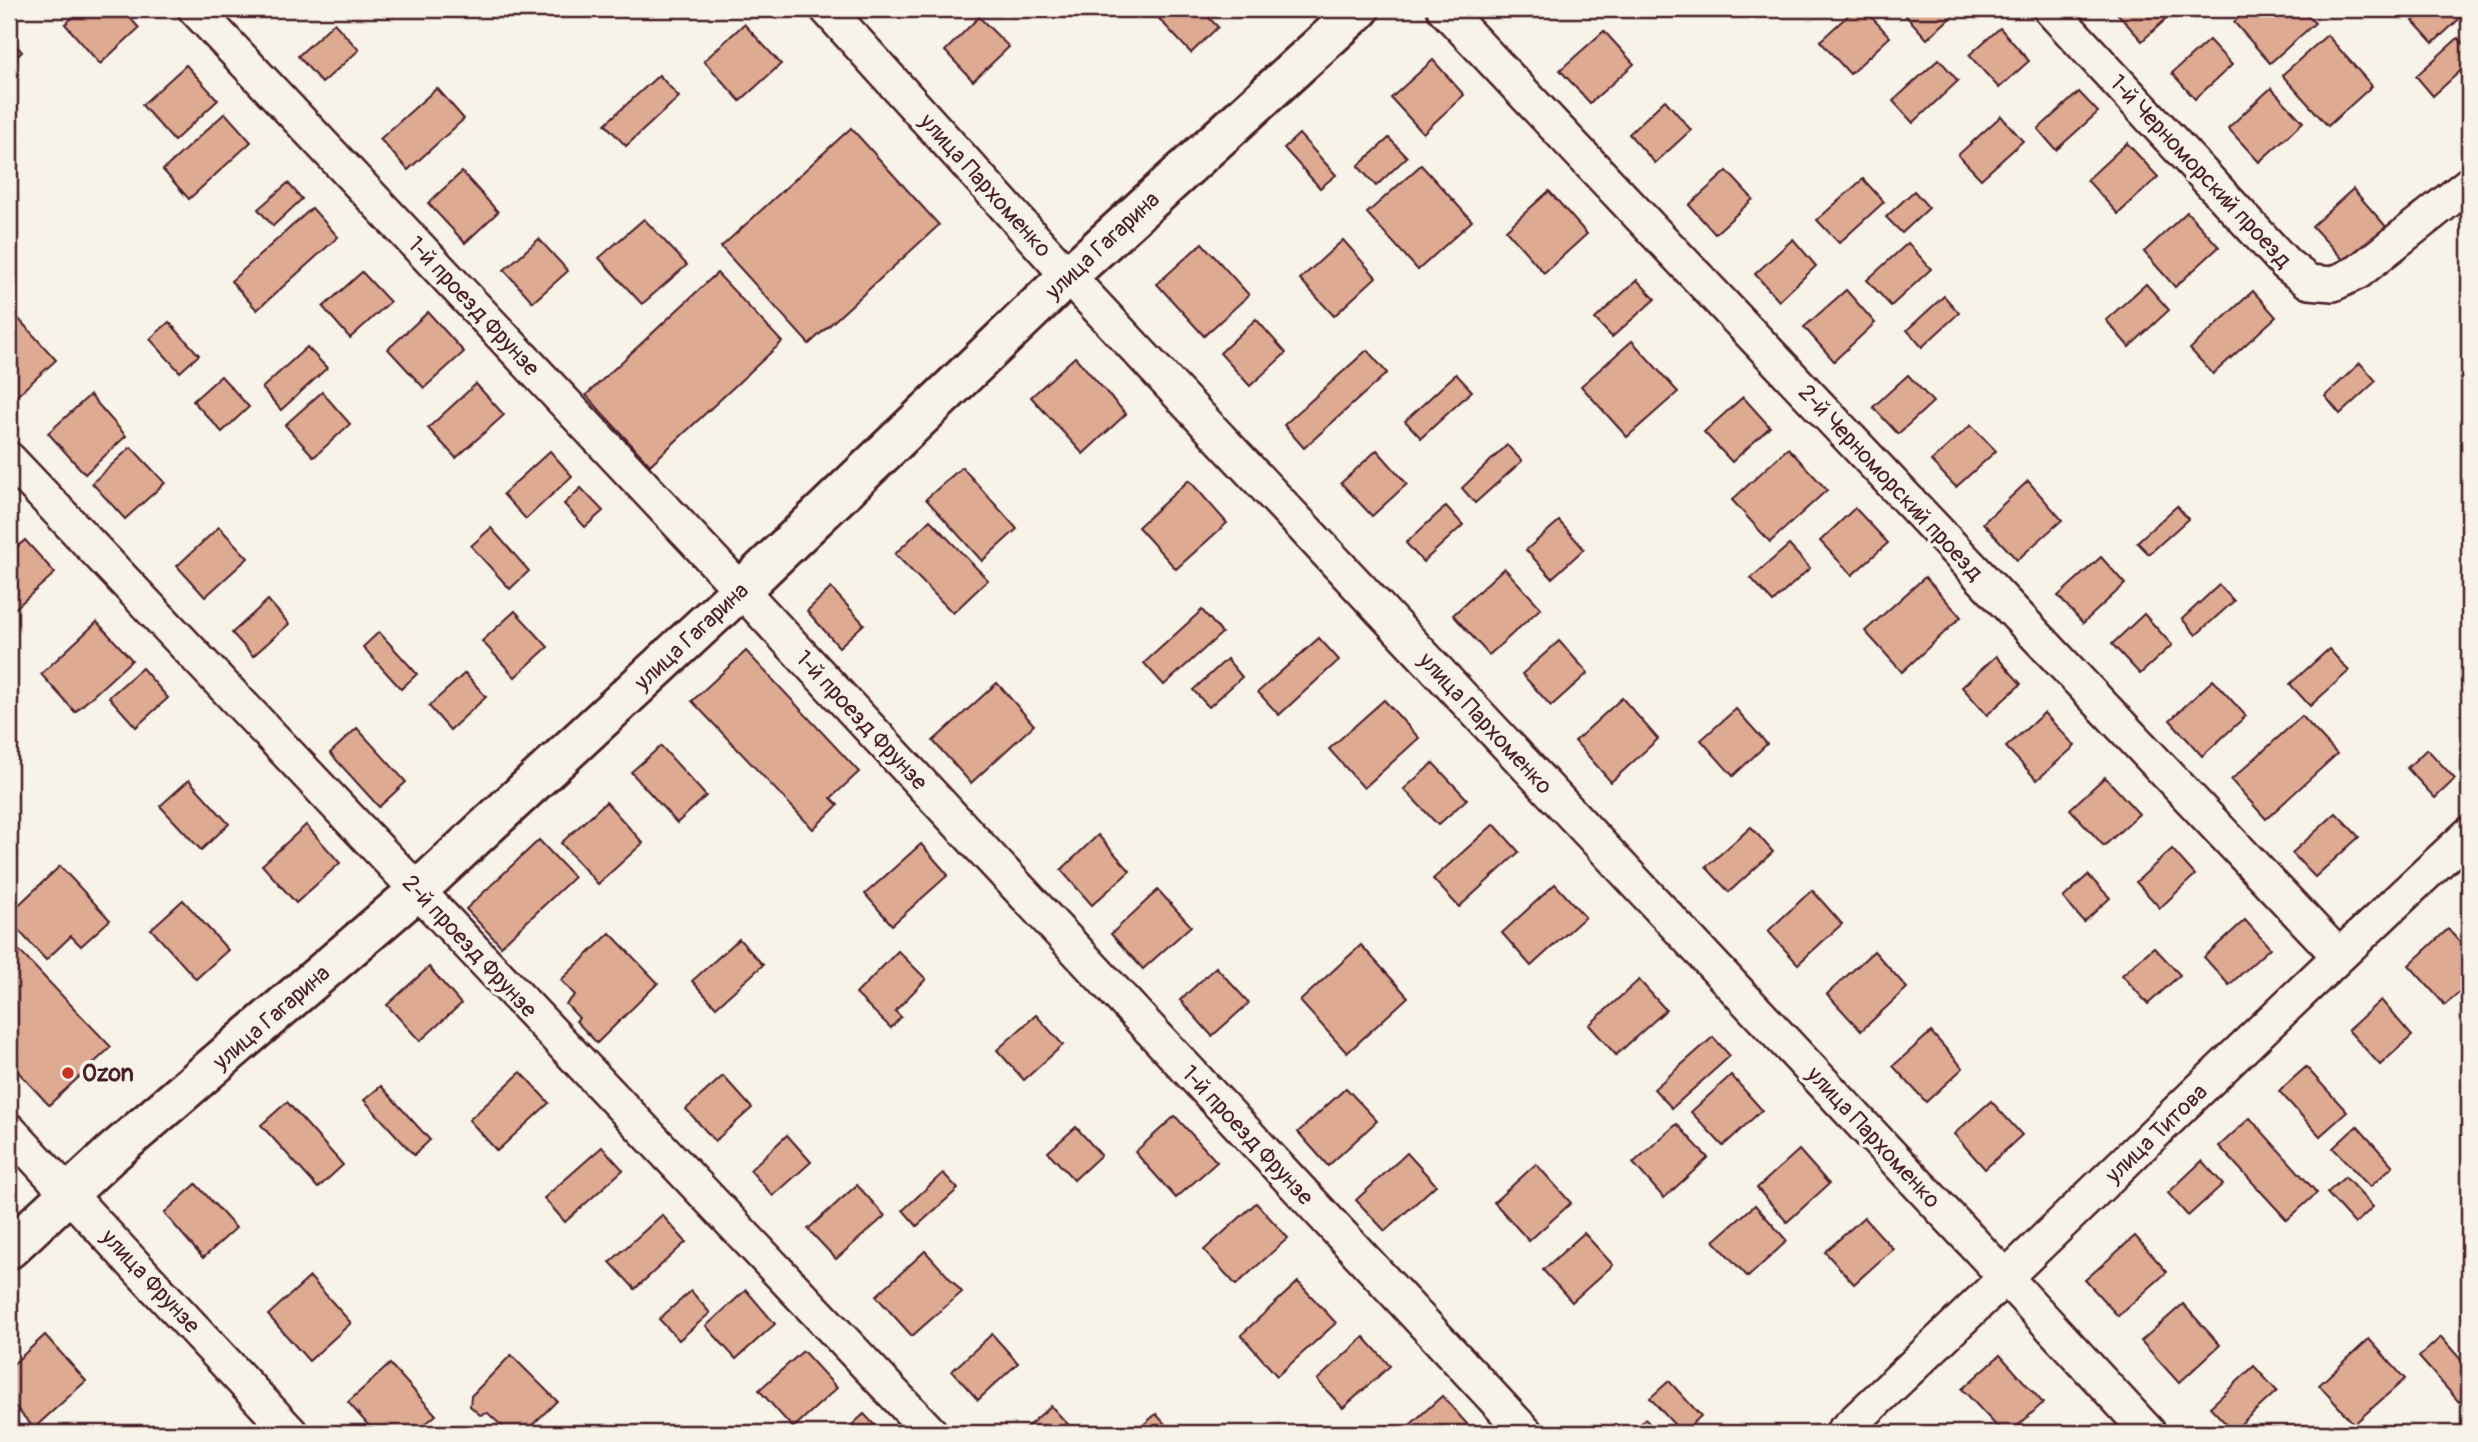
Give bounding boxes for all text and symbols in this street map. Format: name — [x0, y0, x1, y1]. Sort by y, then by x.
street label: 1-й Черноморский проезд — [2103, 69, 2298, 274]
street label: улица Пархоменко — [913, 107, 1058, 263]
street label: улица Гагарина — [1038, 185, 1166, 306]
street label: 1-й проезд Фрунзе — [401, 230, 546, 383]
street label: 2-й Черноморский проезд — [1792, 378, 1989, 587]
street label: улица Гагарина — [627, 576, 755, 697]
street label: 1-й проезд Фрунзе — [789, 644, 934, 797]
street label: улица Пархоменко — [1412, 646, 1559, 800]
street label: 2-й проезд Фрунзе — [396, 869, 544, 1024]
street label: улица Гагарина — [206, 959, 336, 1077]
place label: Ozon — [82, 1059, 134, 1088]
street label: 1-й проезд Фрунзе — [1175, 1059, 1320, 1212]
street label: улица Пархоменко — [1800, 1060, 1947, 1214]
marker: Ozon — [60, 1065, 76, 1081]
street label: улица Титова — [2098, 1077, 2214, 1190]
street label: улица Фрунзе — [94, 1222, 207, 1340]

